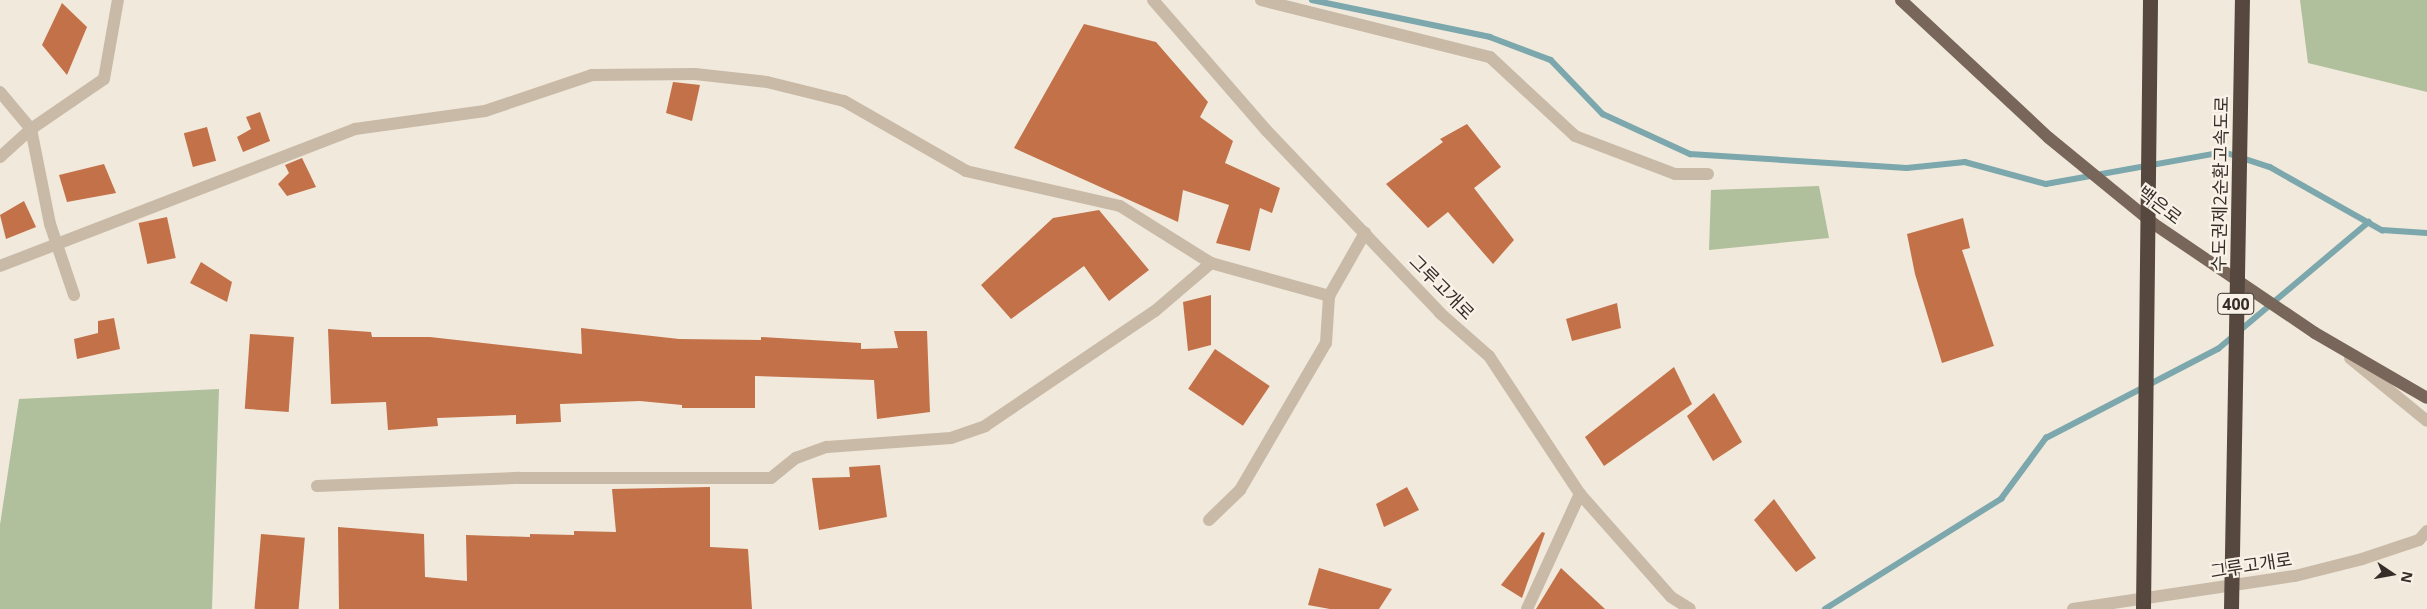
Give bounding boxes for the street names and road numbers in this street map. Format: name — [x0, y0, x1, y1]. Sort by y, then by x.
street label: 수도권제2순환고속도로 — [2208, 96, 2232, 272]
street label: 백은로 — [2134, 181, 2186, 229]
street label: 그루고개로 — [1405, 250, 1479, 324]
road number: 400 — [2217, 290, 2255, 318]
street label: 그루고개로 — [2208, 548, 2294, 582]

